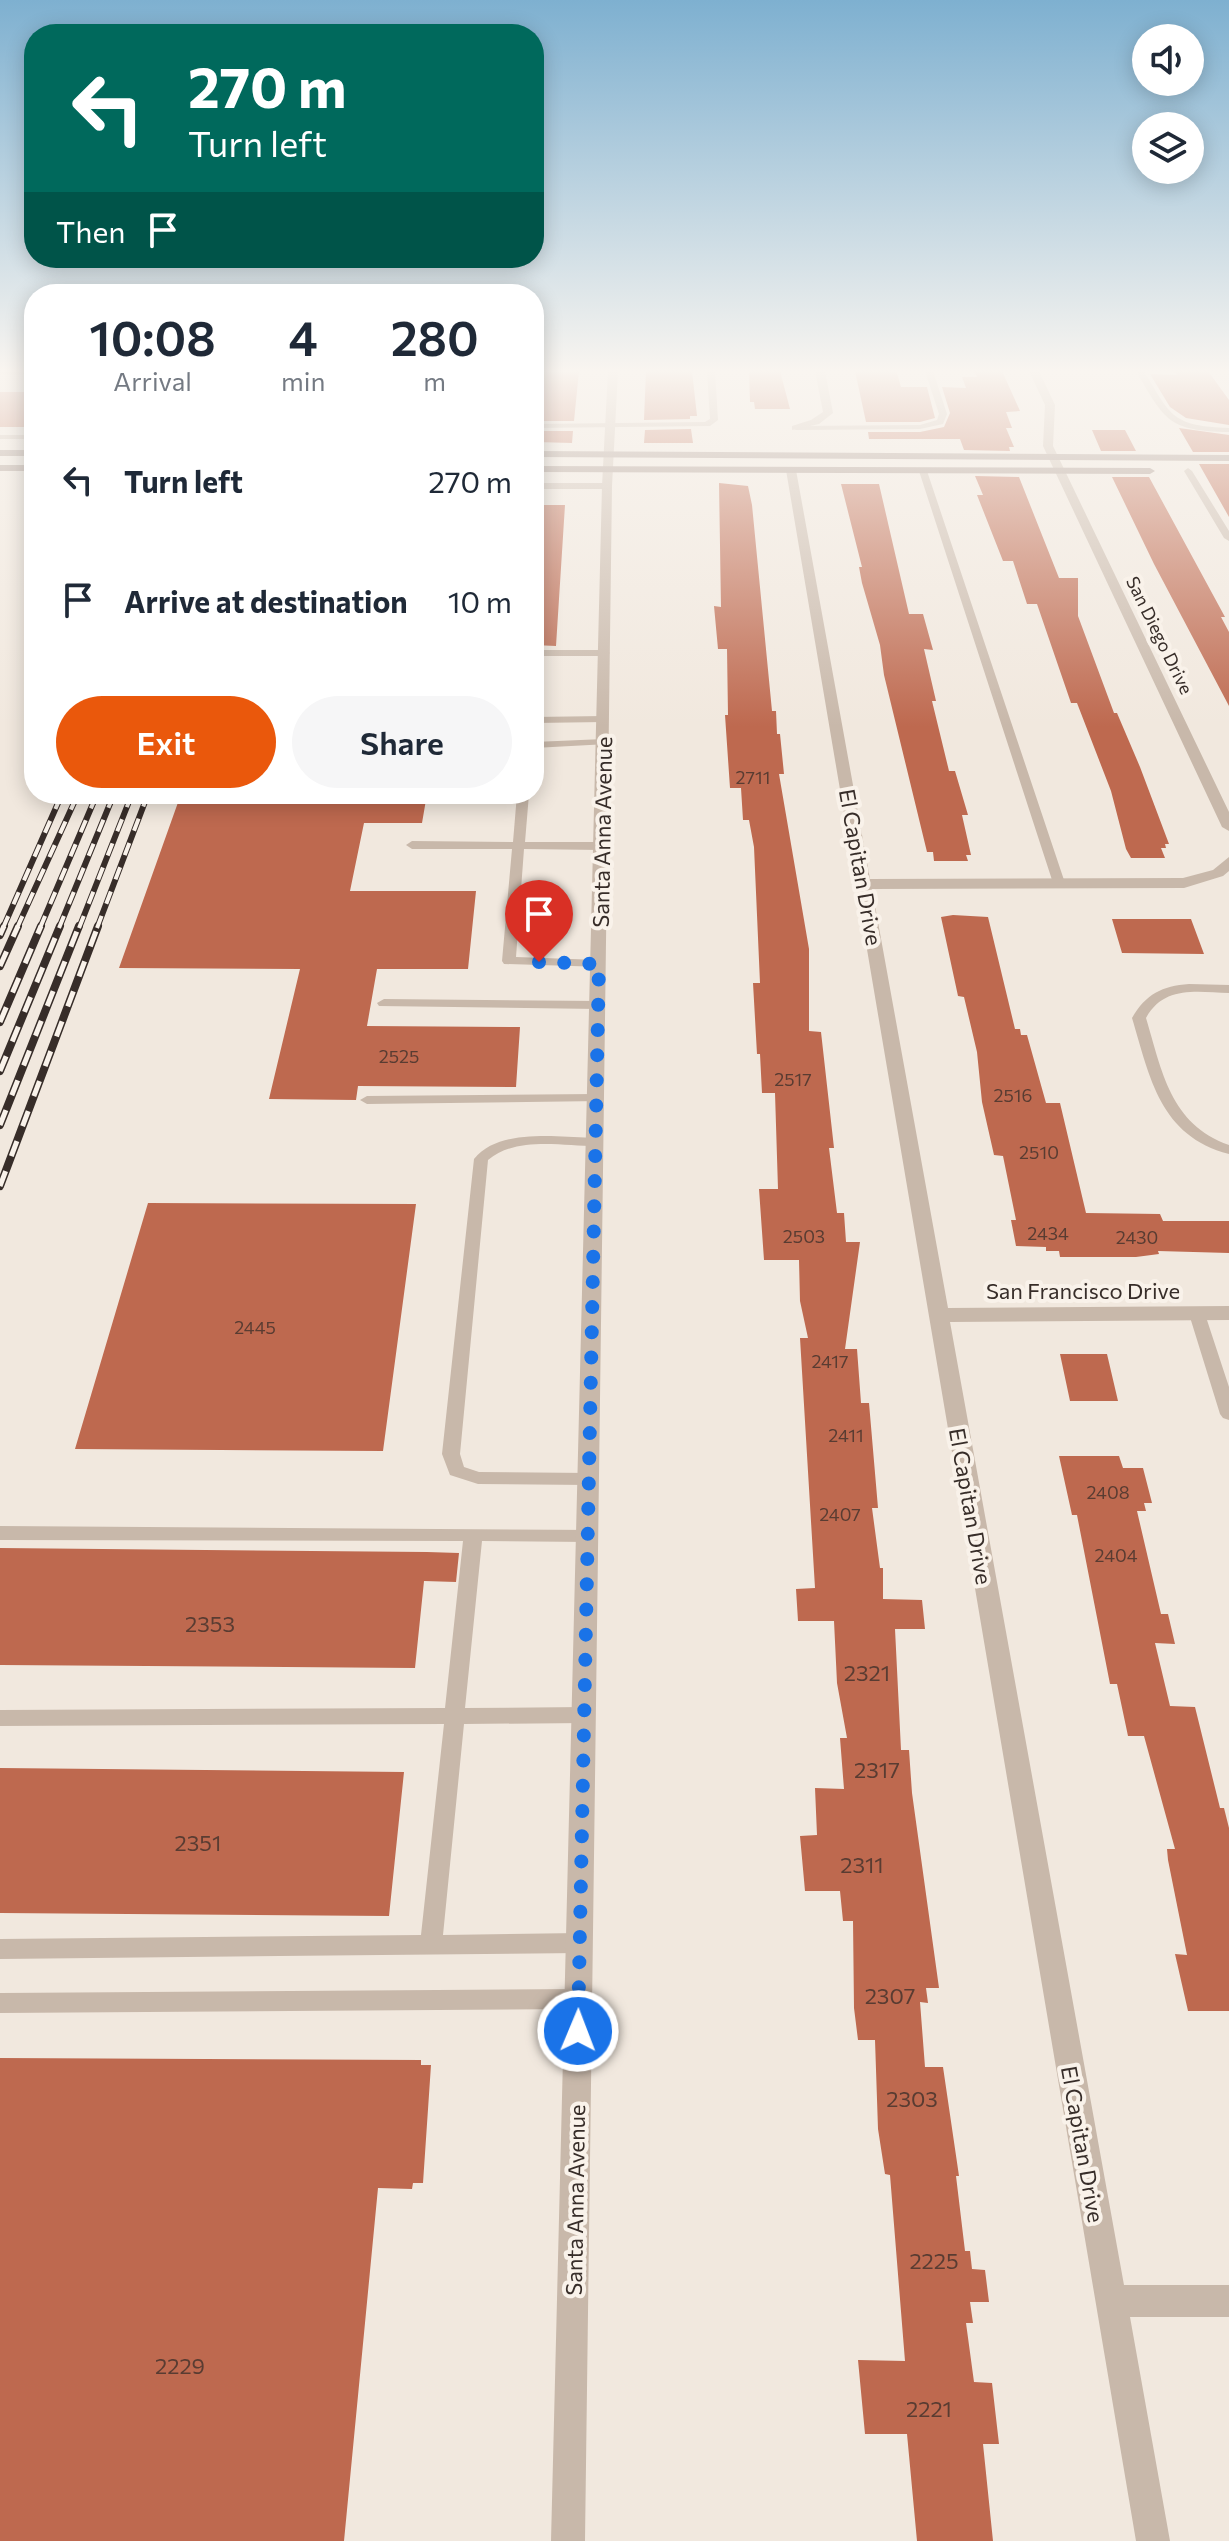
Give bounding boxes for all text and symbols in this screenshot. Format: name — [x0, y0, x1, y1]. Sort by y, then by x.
map controls — [1132, 24, 1204, 184]
button: sound — [1132, 24, 1204, 96]
text: 270 m — [188, 51, 347, 120]
icon: left — [56, 56, 160, 160]
button: layers — [1132, 112, 1204, 184]
text: Turn left — [188, 120, 327, 164]
icon: arrive — [141, 208, 185, 252]
text: Then — [56, 212, 125, 249]
text: 10:08 — [89, 307, 216, 366]
text: 4 — [289, 307, 318, 366]
text: 280 — [391, 307, 479, 366]
text: Arrival — [113, 365, 192, 396]
text: min — [281, 365, 325, 396]
text: m — [423, 365, 446, 396]
icon: left — [56, 458, 100, 502]
text: Turn left — [124, 462, 243, 499]
text: 270 m — [428, 462, 512, 499]
street label: San Diego Drive — [1122, 572, 1198, 698]
icon: arrive — [56, 578, 100, 622]
text: Arrive at destination — [124, 582, 408, 619]
text: 10 m — [448, 582, 512, 619]
button: Exit — [56, 696, 276, 788]
button: Share — [292, 696, 512, 788]
street label: Santa Anna Avenue — [587, 736, 617, 928]
house number: 2711 — [736, 766, 770, 788]
street label: El Capitan Drive — [834, 787, 888, 947]
pin — [505, 880, 573, 962]
icon: arrive — [517, 892, 561, 936]
house number: 2525 — [379, 1045, 419, 1067]
house number: 2517 — [774, 1068, 812, 1090]
house number: 2516 — [994, 1084, 1032, 1106]
house number: 2510 — [1019, 1141, 1059, 1163]
house number: 2434 — [1027, 1222, 1069, 1244]
house number: 2503 — [783, 1225, 825, 1247]
house number: 2430 — [1116, 1226, 1158, 1248]
street label: San Francisco Drive — [986, 1277, 1180, 1304]
house number: 2445 — [234, 1316, 276, 1338]
house number: 2417 — [811, 1350, 849, 1372]
house number: 2411 — [828, 1424, 864, 1446]
street label: El Capitan Drive — [944, 1426, 998, 1586]
house number: 2408 — [1086, 1481, 1130, 1503]
house number: 2407 — [819, 1503, 861, 1525]
house number: 2404 — [1094, 1544, 1138, 1566]
house number: 2353 — [185, 1610, 235, 1637]
house number: 2321 — [844, 1659, 890, 1686]
house number: 2317 — [854, 1756, 900, 1783]
house number: 2351 — [175, 1829, 221, 1856]
house number: 2311 — [840, 1851, 884, 1878]
house number: 2307 — [865, 1982, 915, 2009]
position arrow — [536, 1989, 620, 2073]
street label: El Capitan Drive — [1056, 2064, 1110, 2224]
house number: 2303 — [886, 2085, 938, 2112]
street label: Santa Anna Avenue — [560, 2104, 590, 2296]
house number: 2225 — [909, 2247, 959, 2274]
house number: 2229 — [155, 2352, 205, 2379]
house number: 2221 — [906, 2395, 952, 2422]

